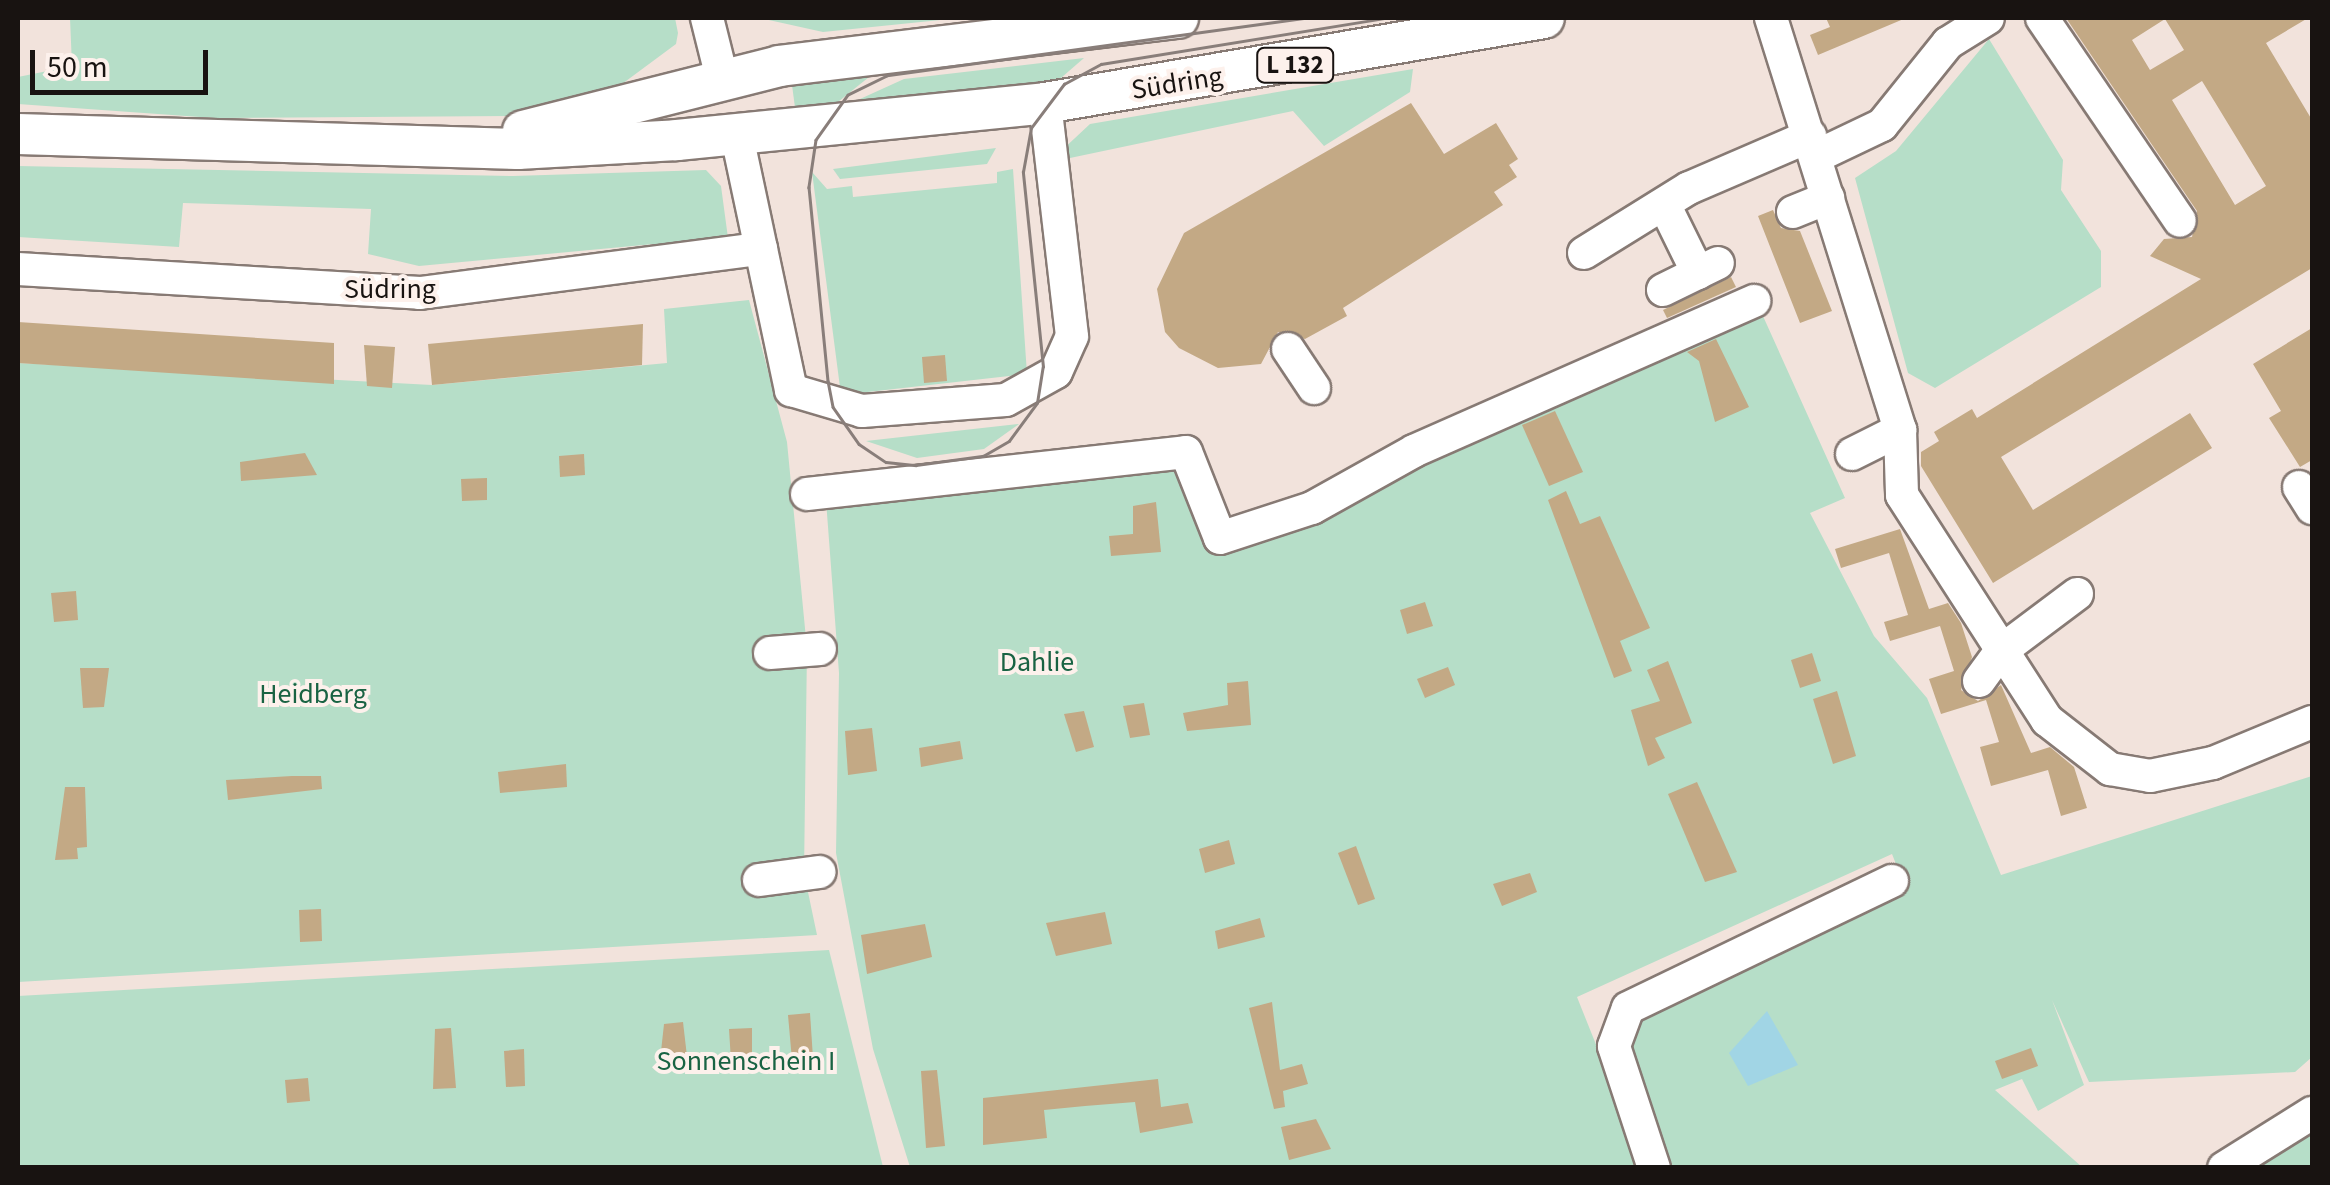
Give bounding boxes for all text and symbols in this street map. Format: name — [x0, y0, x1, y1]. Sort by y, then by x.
scale bar — [35, 30, 212, 92]
road number: L 132 — [1255, 45, 1335, 85]
text: 50 m — [47, 46, 108, 89]
street label: Südring — [1129, 59, 1225, 107]
street label: Südring — [344, 272, 436, 306]
park label: Dahlie — [1000, 645, 1074, 679]
park label: Heidberg — [259, 677, 367, 711]
park label: Sonnenschein I — [657, 1044, 835, 1078]

